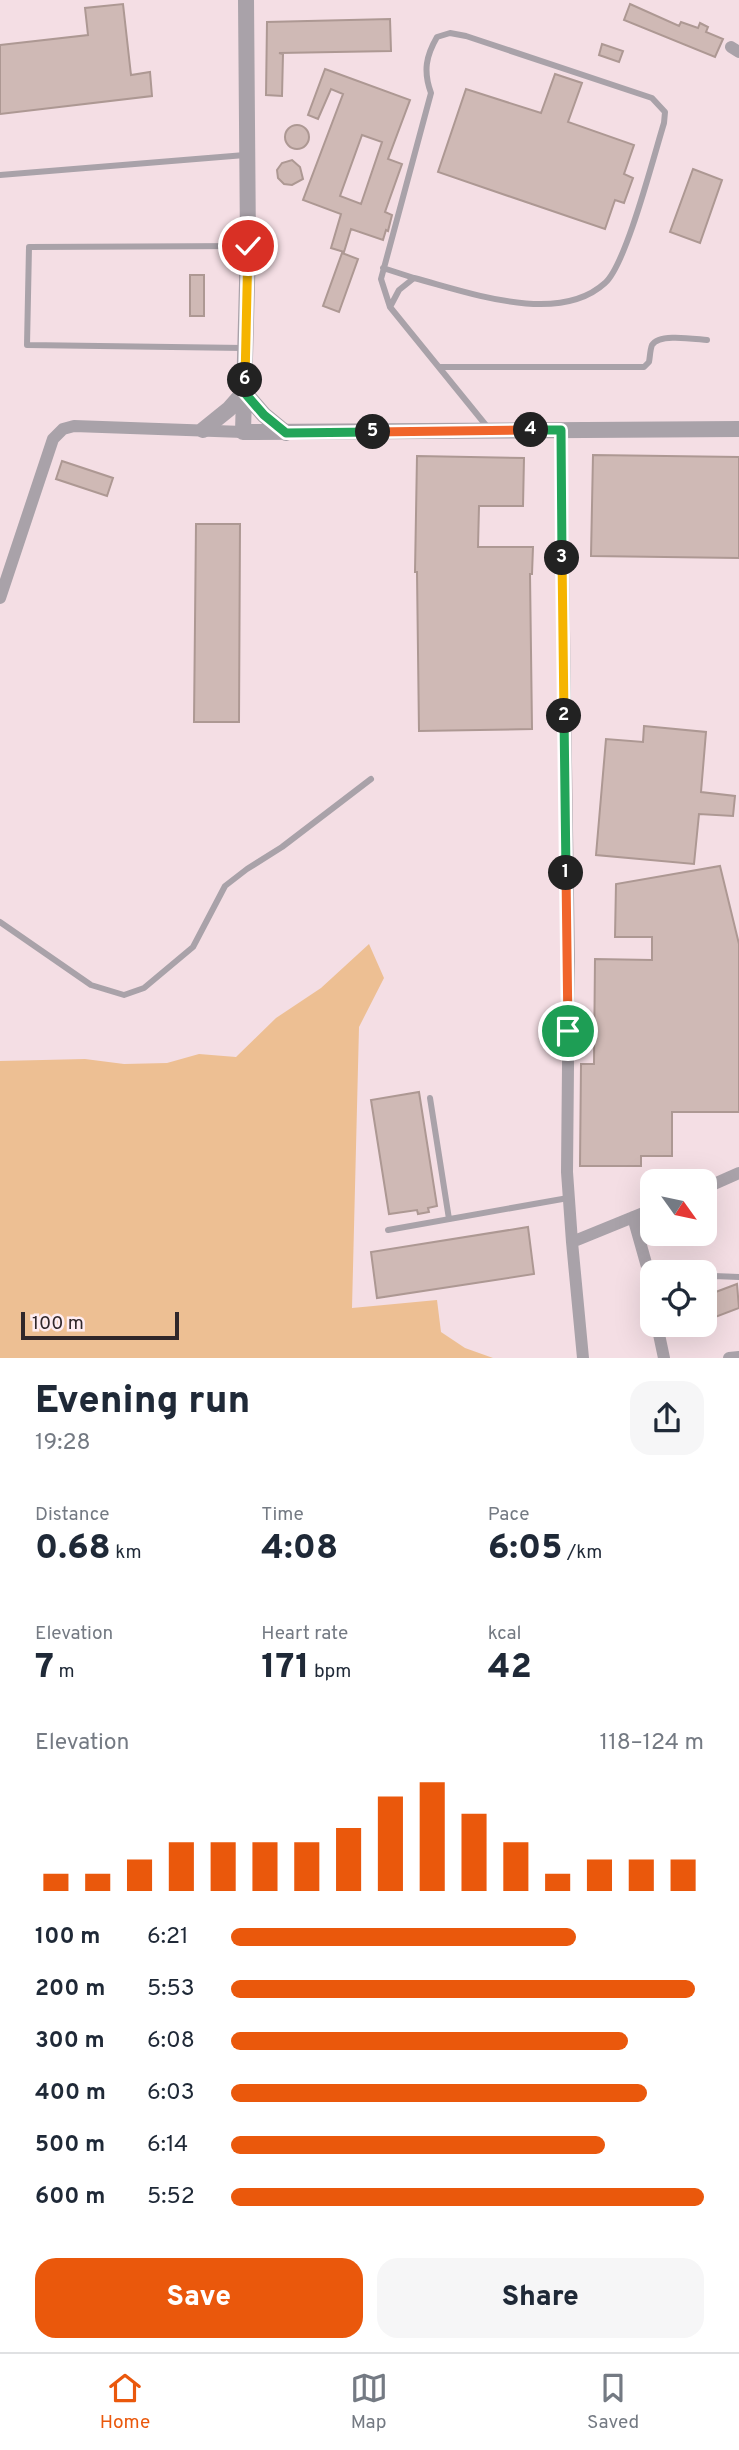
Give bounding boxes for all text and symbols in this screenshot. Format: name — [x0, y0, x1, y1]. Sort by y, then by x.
pin — [218, 216, 278, 276]
icon: check — [229, 227, 267, 265]
pin: 6 — [228, 362, 262, 398]
text: 6 — [239, 367, 250, 391]
pin: 4 — [514, 412, 548, 448]
pin: 5 — [356, 414, 390, 450]
text: 4 — [524, 417, 537, 441]
text: 5 — [367, 419, 378, 443]
pin: 3 — [544, 540, 580, 576]
text: 3 — [556, 545, 567, 569]
pin: 2 — [546, 698, 582, 734]
text: 2 — [558, 703, 569, 727]
pin: 1 — [548, 856, 584, 890]
text: 1 — [562, 860, 569, 884]
pin — [538, 1001, 598, 1061]
icon: arrive — [549, 1012, 587, 1050]
north arrow — [640, 1169, 718, 1246]
map controls — [640, 1169, 717, 1337]
button: locate — [640, 1260, 717, 1337]
scale bar — [21, 1309, 178, 1341]
text: 100 m — [32, 1312, 84, 1336]
text: Evening run — [35, 1378, 250, 1427]
button: share — [630, 1381, 704, 1455]
text: 19:28 — [35, 1429, 91, 1458]
text: Distance — [35, 1503, 110, 1527]
text: Time — [261, 1503, 304, 1527]
text: Pace — [488, 1503, 529, 1527]
text: 0.68 — [35, 1527, 111, 1571]
text: 4:08 — [261, 1527, 338, 1571]
text: 6:05 — [488, 1527, 563, 1571]
text: km — [111, 1541, 142, 1565]
text: /km — [563, 1541, 602, 1565]
text: Elevation — [35, 1622, 113, 1646]
text: Heart rate — [261, 1622, 348, 1646]
text: kcal — [488, 1622, 521, 1646]
text: 7 — [35, 1646, 54, 1690]
text: 171 — [261, 1646, 309, 1690]
text: 42 — [488, 1646, 532, 1690]
text: m — [54, 1660, 75, 1684]
text: bpm — [309, 1660, 351, 1684]
text: Elevation — [35, 1729, 130, 1758]
text: 118–124 m — [600, 1729, 704, 1758]
text: 100 m — [35, 1923, 100, 1952]
text: 6:21 — [147, 1923, 189, 1952]
text: 200 m — [35, 1975, 105, 2004]
text: 5:53 — [147, 1975, 195, 2004]
text: 300 m — [35, 2027, 105, 2056]
text: 6:08 — [147, 2027, 195, 2056]
text: 400 m — [35, 2079, 106, 2108]
text: 6:03 — [147, 2079, 195, 2108]
text: 500 m — [35, 2131, 105, 2160]
text: 6:14 — [147, 2131, 188, 2160]
text: 600 m — [35, 2183, 105, 2212]
text: 5:52 — [147, 2183, 195, 2212]
button: Save — [35, 2258, 363, 2338]
button: Share — [377, 2258, 704, 2338]
tab: Home — [100, 2369, 150, 2435]
tab: Map — [350, 2369, 388, 2435]
tab: Saved — [587, 2369, 639, 2435]

